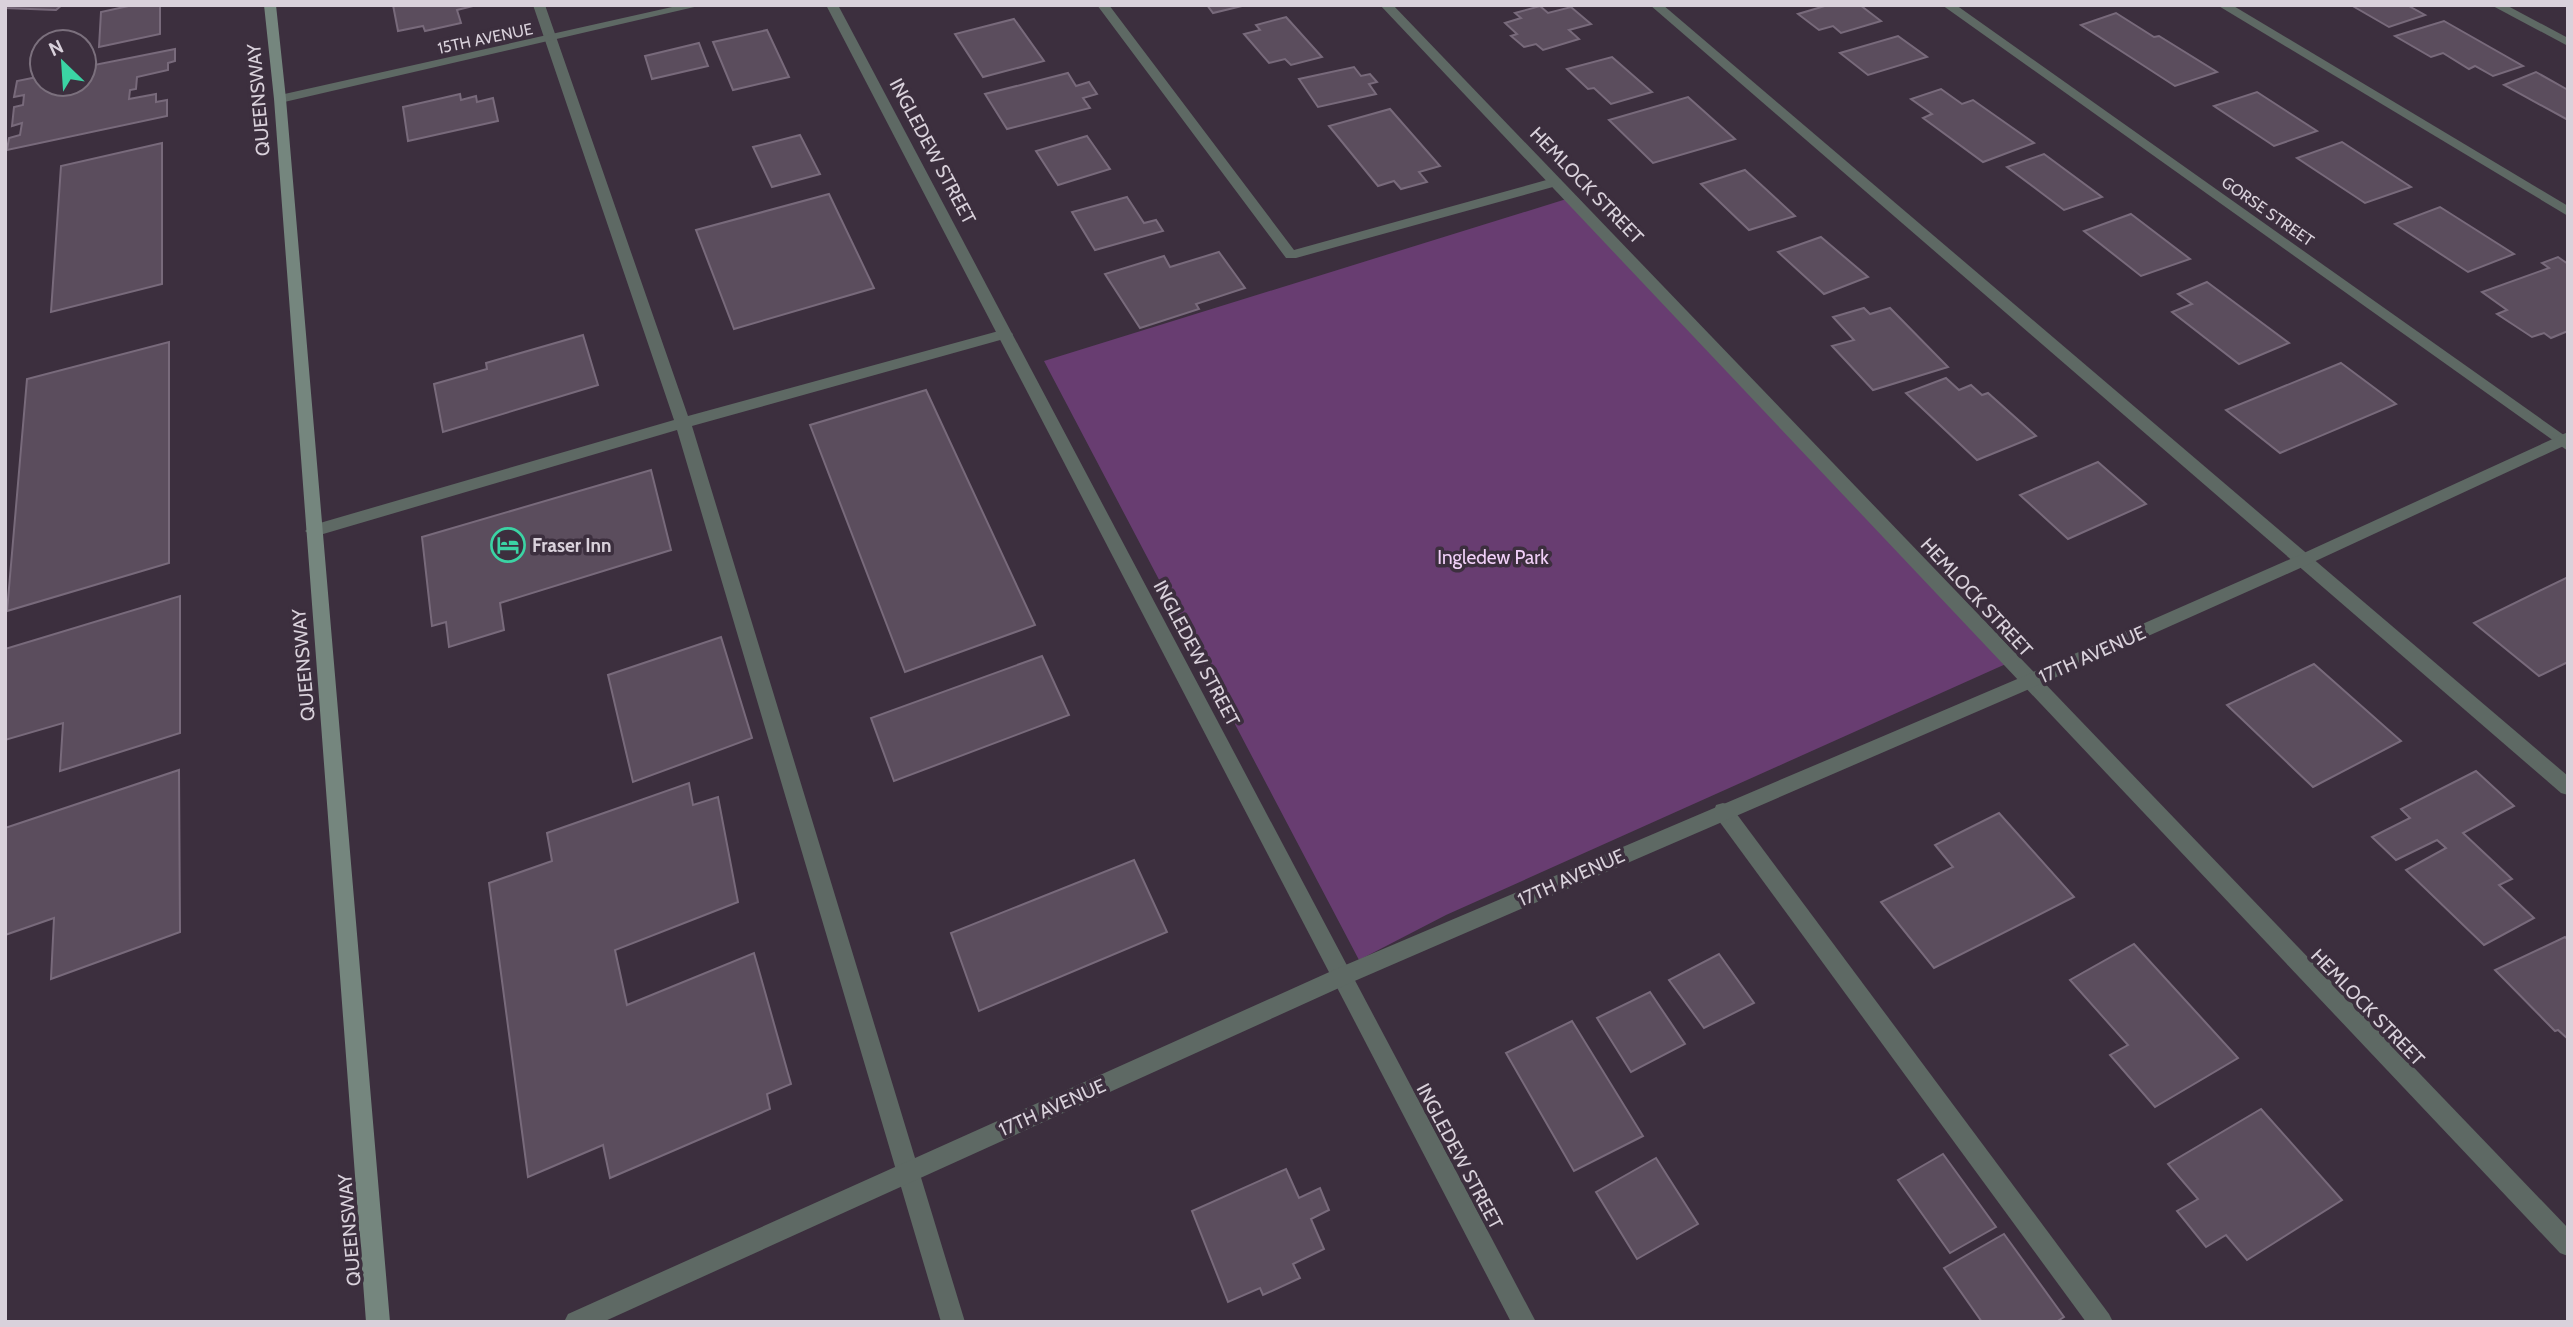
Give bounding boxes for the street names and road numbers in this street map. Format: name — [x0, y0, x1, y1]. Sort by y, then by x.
street label: 15TH AVENUE — [436, 19, 535, 58]
street label: QUEENSWAY — [242, 43, 275, 157]
street label: INGLEDEW STREET — [884, 75, 981, 228]
street label: HEMLOCK STREET — [1525, 122, 1648, 249]
street label: GORSE STREET — [2218, 173, 2318, 251]
street label: HEMLOCK STREET — [1916, 533, 2037, 661]
street label: INGLEDEW STREET — [1148, 577, 1245, 730]
street label: QUEENSWAY — [287, 608, 320, 722]
street label: 17TH AVENUE — [2035, 621, 2149, 688]
street label: 17TH AVENUE — [1514, 844, 1628, 911]
street label: HEMLOCK STREET — [2306, 944, 2429, 1071]
street label: 17TH AVENUE — [995, 1074, 1109, 1141]
street label: INGLEDEW STREET — [1411, 1080, 1508, 1233]
street label: QUEENSWAY — [333, 1173, 366, 1287]

